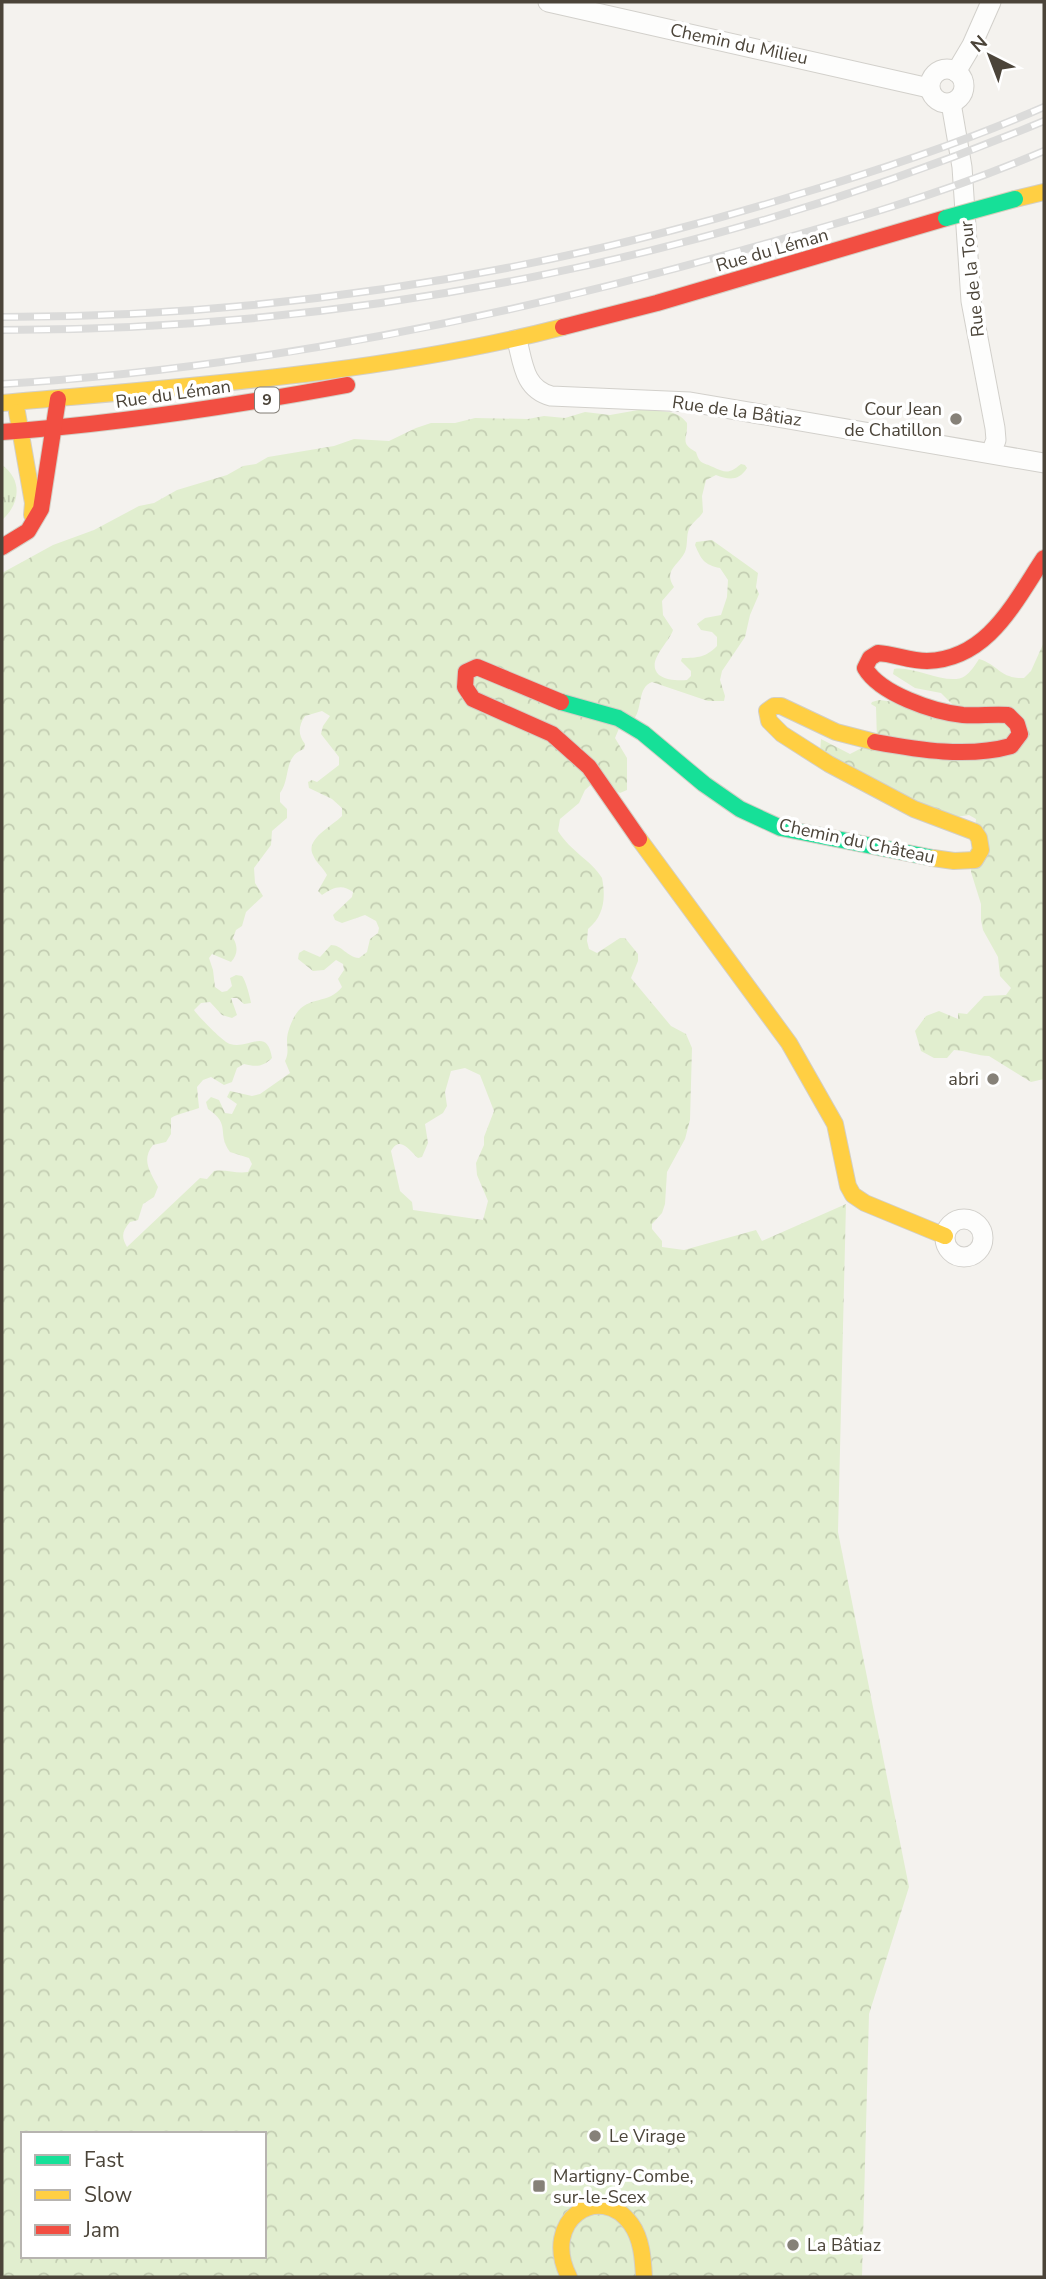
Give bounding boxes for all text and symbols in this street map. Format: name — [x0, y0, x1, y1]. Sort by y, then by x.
street label: Chemin du Milieu — [668, 18, 810, 70]
north arrow — [955, 21, 1025, 91]
text: N — [965, 30, 993, 59]
street label: Rue de la Tour — [954, 219, 990, 338]
street label: Rue du Léman — [713, 222, 831, 278]
street label: Rue du Léman — [114, 374, 232, 414]
road number: 9 — [255, 388, 279, 412]
street label: Rue de la Bâtiaz — [671, 390, 803, 432]
place label: Cour Jean de Chatillon — [844, 397, 942, 442]
marker: Cour Jean de Chatillon — [948, 411, 964, 427]
street label: Chemin du Château — [777, 813, 937, 869]
place label: abri — [948, 1067, 979, 1091]
marker: abri — [985, 1071, 1001, 1087]
place label: Le Virage — [609, 2124, 685, 2148]
marker: Le Virage — [587, 2128, 603, 2144]
legend — [21, 2132, 266, 2258]
text: Fast — [84, 2146, 124, 2174]
place label: Martigny-Combe, sur-le-Scex — [553, 2164, 694, 2209]
marker: Martigny-Combe, sur-le-Scex — [531, 2178, 547, 2194]
text: Slow — [84, 2181, 133, 2209]
text: Jam — [83, 2216, 120, 2244]
place label: La Bâtiaz — [807, 2233, 881, 2257]
marker: La Bâtiaz — [785, 2237, 801, 2253]

